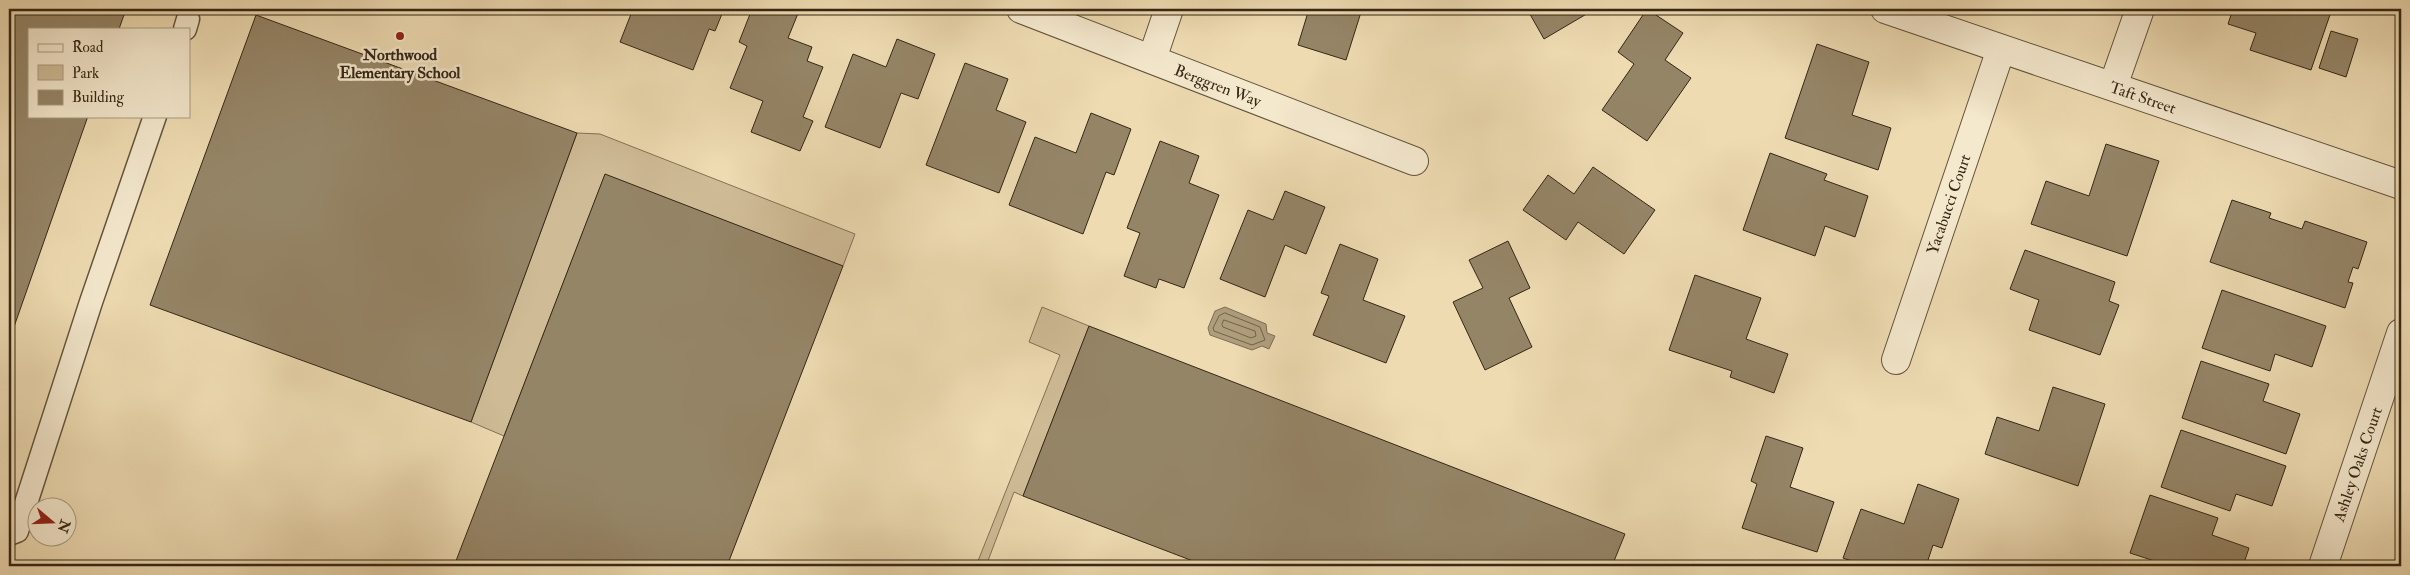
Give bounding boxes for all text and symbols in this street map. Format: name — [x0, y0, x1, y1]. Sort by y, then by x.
legend — [28, 28, 190, 118]
marker: Northwood Elementary School — [394, 30, 406, 42]
text: Road — [72, 38, 104, 57]
place label: Northwood Elementary School — [340, 45, 461, 84]
street label: Berggren Way — [1171, 60, 1265, 112]
text: Park — [72, 64, 99, 83]
street label: Taft Street — [2107, 77, 2179, 119]
text: Building — [72, 88, 124, 107]
street label: Yacabucci Court — [1922, 152, 1975, 257]
street label: Ashley Oaks Court — [2329, 404, 2387, 525]
north arrow — [28, 498, 78, 548]
text: N — [54, 516, 74, 535]

